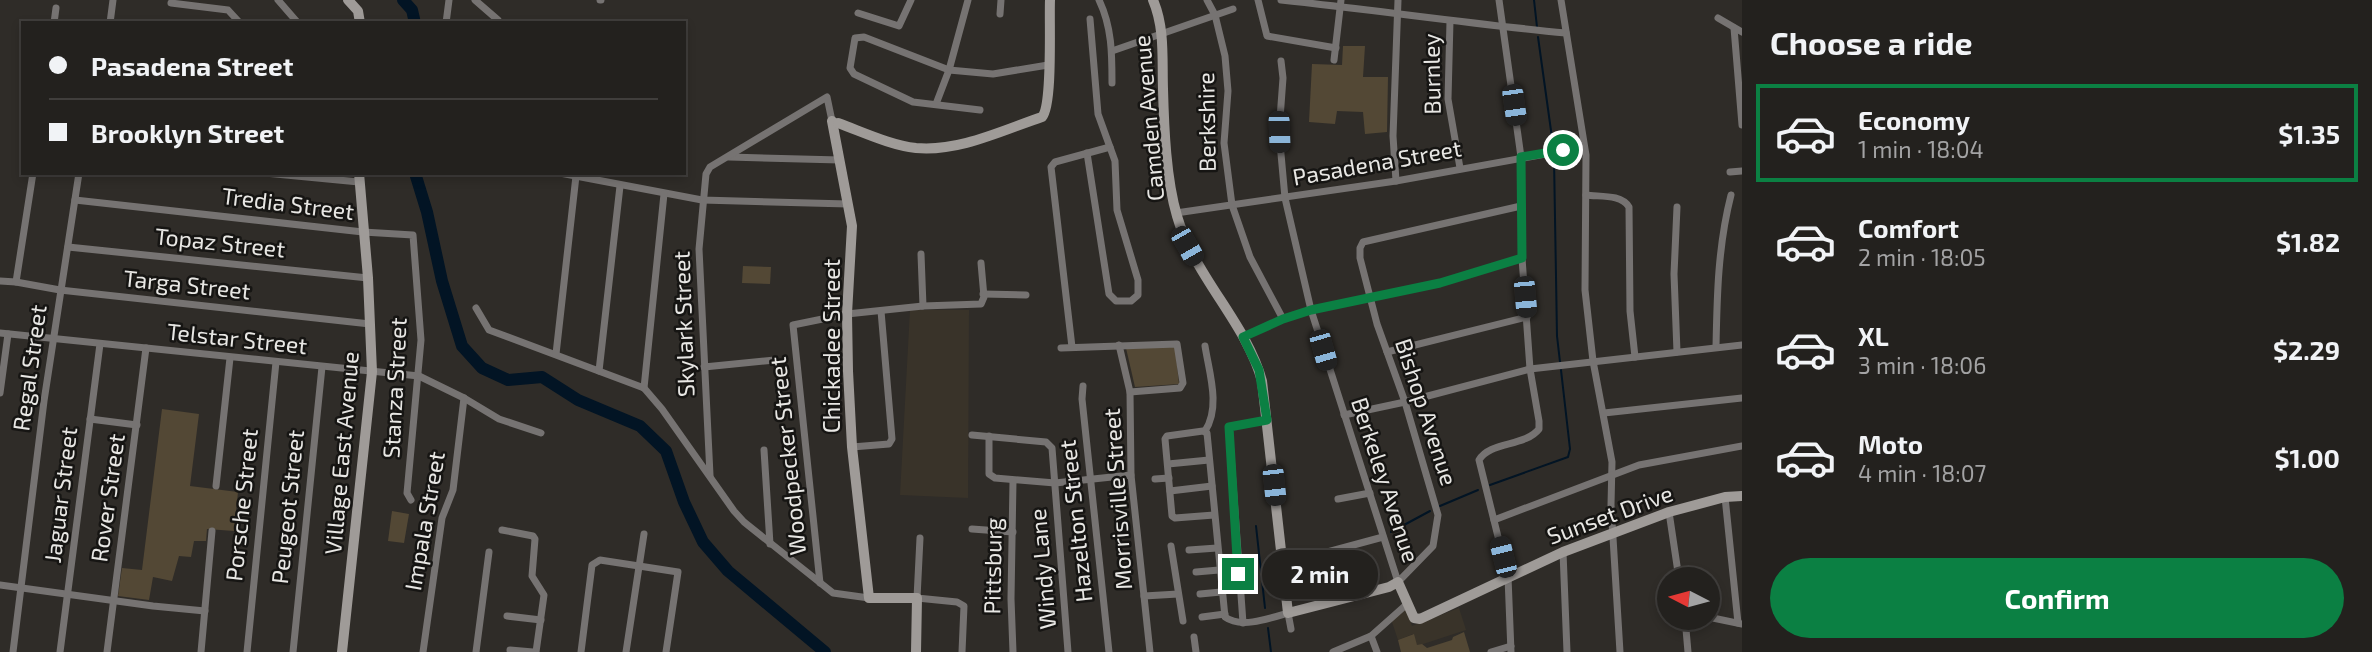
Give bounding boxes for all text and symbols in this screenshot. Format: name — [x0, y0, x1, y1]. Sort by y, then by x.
text: Choose a ride — [1770, 23, 1973, 61]
street label: Burnley — [1416, 33, 1446, 115]
street label: Camden Avenue — [1127, 34, 1169, 202]
text: Pasadena Street — [91, 50, 293, 81]
street label: Berkshire — [1191, 72, 1221, 172]
car — [1501, 83, 1528, 127]
icon: car — [1774, 102, 1837, 165]
text: Economy — [1858, 104, 1970, 135]
car — [1268, 111, 1291, 153]
text: Brooklyn Street — [91, 117, 284, 148]
text: $1.35 — [2278, 118, 2340, 149]
street label: Pasadena Street — [1290, 133, 1464, 191]
route start — [1547, 134, 1579, 166]
text: 1 min · 18:04 — [1858, 135, 1984, 163]
street label: Tredia Street — [220, 181, 356, 225]
icon: car — [1774, 210, 1837, 273]
text: Comfort — [1858, 212, 1959, 243]
street label: Topaz Street — [154, 221, 287, 263]
car — [1168, 223, 1207, 269]
text: $1.82 — [2276, 226, 2340, 257]
text: 2 min · 18:05 — [1858, 243, 1986, 271]
street label: Skylark Street — [666, 250, 700, 397]
street label: Chickadee Street — [817, 258, 845, 433]
street label: Targa Street — [122, 263, 252, 305]
car — [1513, 275, 1538, 319]
street label: Regal Street — [6, 303, 52, 433]
street label: Telstar Street — [166, 317, 309, 359]
street label: Stanza Street — [376, 317, 412, 459]
icon: car — [1774, 318, 1837, 381]
text: XL — [1858, 320, 1889, 351]
car — [1308, 327, 1339, 373]
text: $2.29 — [2273, 334, 2340, 365]
street label: Bishop Avenue — [1390, 335, 1464, 489]
street label: Village East Avenue — [318, 350, 364, 556]
text: 3 min · 18:06 — [1858, 351, 1986, 379]
street label: Woodpecker Street — [763, 355, 811, 557]
street label: Berkeley Avenue — [1346, 394, 1426, 566]
street label: Morrisville Street — [1097, 407, 1137, 591]
street label: Jaguar Street — [38, 425, 82, 564]
icon: car — [1774, 426, 1837, 489]
street label: Porsche Street — [219, 427, 263, 583]
street label: Peugeot Street — [265, 428, 309, 585]
text: Moto — [1858, 428, 1923, 459]
street label: Rover Street — [84, 432, 130, 564]
street label: Hazelton Street — [1053, 438, 1097, 604]
text: $1.00 — [2275, 442, 2340, 473]
street label: Impala Street — [398, 449, 450, 593]
text: 4 min · 18:07 — [1858, 459, 1986, 487]
car — [1262, 463, 1287, 507]
street label: Sunset Drive — [1543, 478, 1676, 550]
street label: Windy Lane — [1023, 508, 1061, 631]
street label: Pittsburg — [977, 517, 1007, 615]
car — [1488, 534, 1519, 580]
callout: 2 min — [1262, 550, 1378, 598]
route end — [1222, 558, 1254, 590]
button: Confirm — [1770, 558, 2344, 638]
text: 2 min — [1291, 560, 1349, 588]
north arrow — [1657, 567, 1720, 630]
map controls — [1657, 567, 1720, 630]

